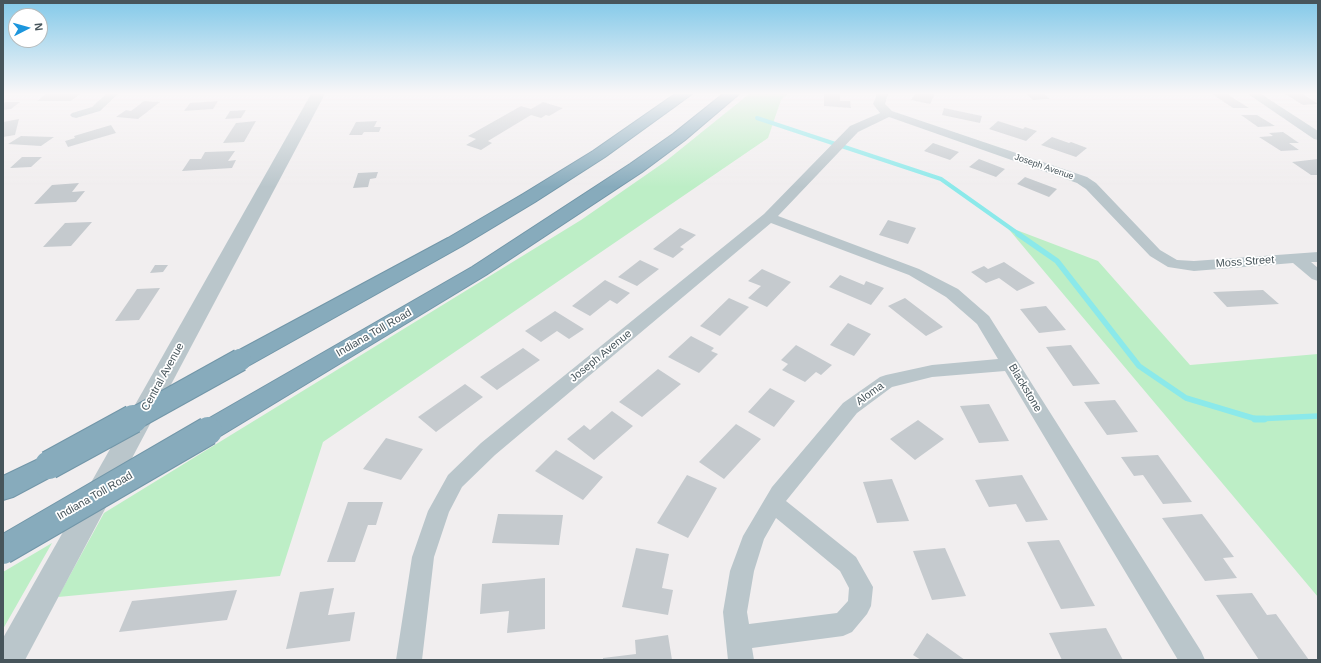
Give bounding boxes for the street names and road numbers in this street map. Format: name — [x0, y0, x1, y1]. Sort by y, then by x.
street label: Joseph Avenue — [1013, 152, 1075, 182]
street label: Moss Street — [1215, 253, 1275, 271]
street label: Indiana Toll Road — [334, 306, 414, 360]
street label: Joseph Avenue — [567, 327, 635, 385]
street label: Central Avenue — [139, 341, 187, 413]
street label: Blackstone — [1005, 362, 1045, 414]
street label: Aloma — [854, 379, 886, 409]
street label: Indiana Toll Road — [55, 469, 135, 523]

